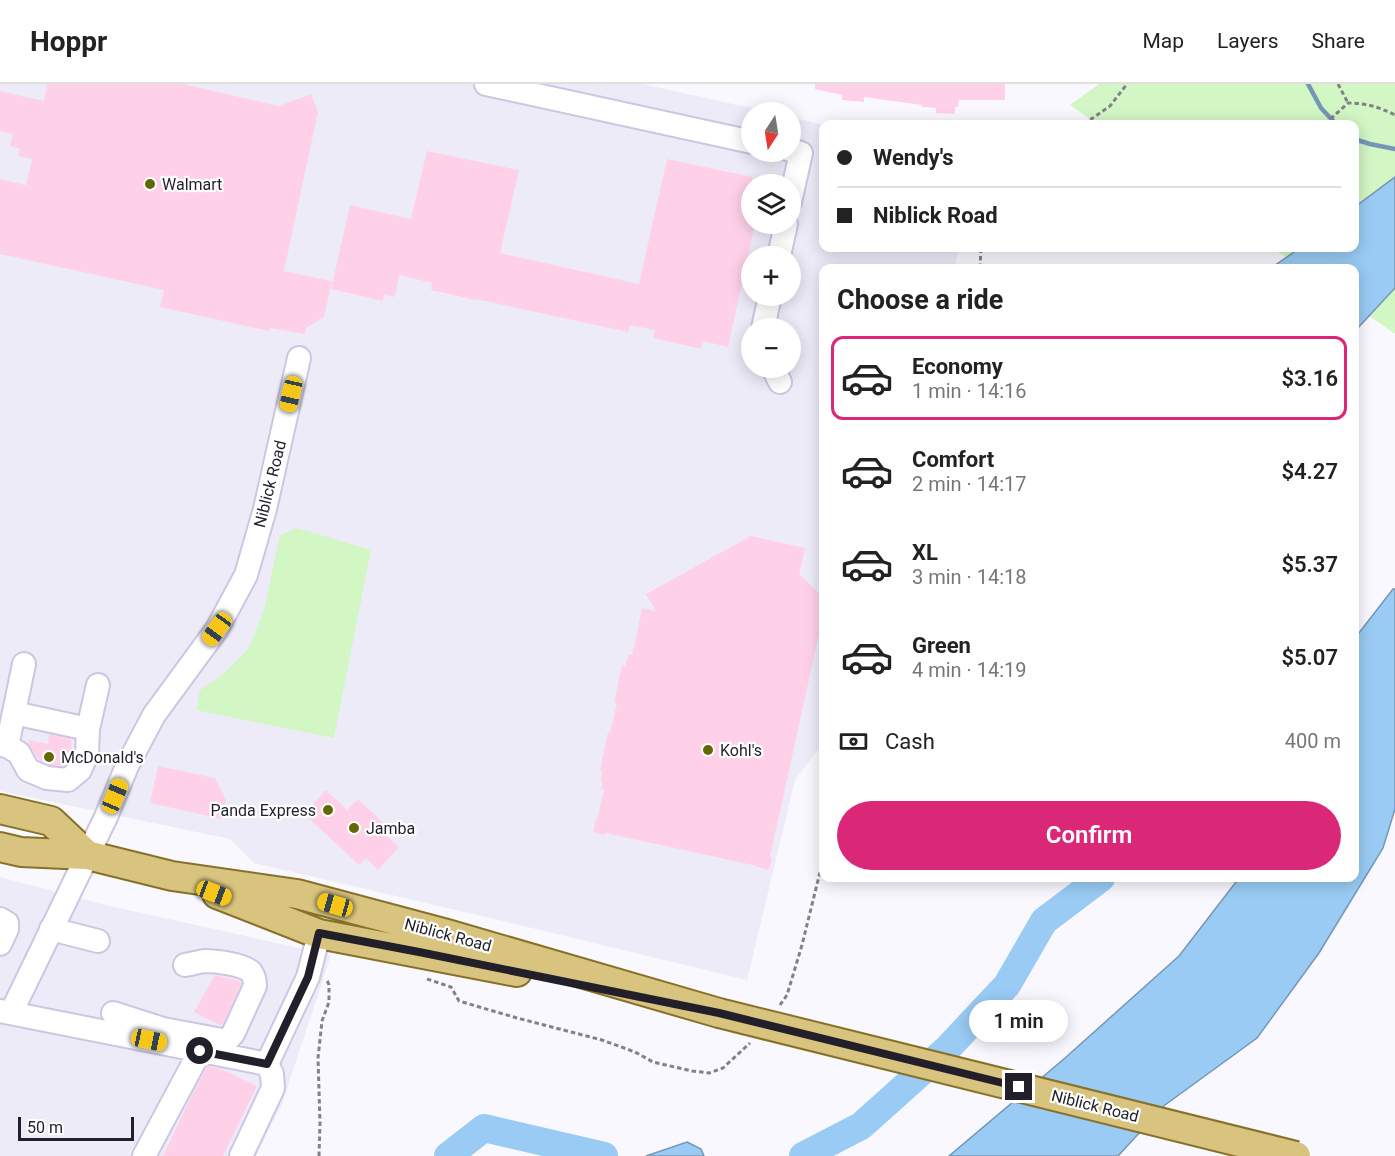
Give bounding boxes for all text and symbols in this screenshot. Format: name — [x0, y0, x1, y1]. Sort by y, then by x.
text: Hoppr — [30, 25, 107, 58]
text: Map — [1142, 29, 1184, 53]
text: Layers — [1217, 29, 1278, 53]
text: Share — [1311, 29, 1365, 53]
north arrow — [741, 102, 801, 162]
map controls — [741, 102, 801, 378]
text: Wendy's — [873, 145, 954, 170]
button: layers — [741, 174, 801, 234]
place label: Walmart — [162, 175, 222, 194]
marker: Walmart — [143, 177, 157, 191]
text: Niblick Road — [873, 203, 998, 228]
button: + — [741, 246, 801, 306]
text: Choose a ride — [837, 284, 1003, 316]
button: − — [741, 318, 801, 378]
icon: car — [840, 351, 894, 405]
text: Economy — [912, 354, 1003, 379]
text: $3.16 — [1281, 366, 1338, 391]
car — [278, 374, 304, 414]
text: 1 min · 14:16 — [912, 379, 1027, 403]
street label: Niblick Road — [250, 438, 290, 530]
icon: car — [840, 444, 894, 498]
text: Comfort — [912, 447, 994, 472]
text: $4.27 — [1281, 459, 1338, 484]
text: 2 min · 14:17 — [912, 472, 1027, 496]
icon: car — [840, 537, 894, 591]
text: XL — [912, 540, 938, 565]
text: $5.37 — [1281, 552, 1338, 577]
text: 3 min · 14:18 — [912, 565, 1027, 589]
car — [199, 609, 235, 649]
icon: car — [840, 630, 894, 684]
text: Green — [912, 633, 971, 658]
text: $5.07 — [1281, 645, 1338, 670]
text: 4 min · 14:19 — [912, 658, 1027, 682]
icon: cash — [837, 725, 870, 758]
text: Cash — [885, 729, 935, 754]
text: 400 m — [1285, 729, 1341, 753]
place label: Kohl's — [720, 741, 762, 760]
marker: Kohl's — [701, 743, 715, 757]
place label: McDonald's — [61, 748, 144, 767]
marker: McDonald's — [42, 750, 56, 764]
car — [100, 776, 130, 816]
place label: Panda Express — [210, 801, 316, 820]
button: Confirm — [837, 801, 1341, 870]
marker: Panda Express — [321, 803, 335, 817]
place label: Jamba — [366, 819, 415, 838]
marker: Jamba — [347, 821, 361, 835]
car — [194, 878, 234, 908]
car — [315, 891, 355, 919]
street label: Niblick Road — [402, 914, 494, 956]
callout: 1 min — [970, 1000, 1068, 1042]
text: 1 min — [993, 1009, 1044, 1033]
car — [130, 1027, 168, 1053]
route start — [186, 1037, 213, 1064]
route end — [1005, 1073, 1032, 1100]
street label: Niblick Road — [1049, 1086, 1141, 1126]
scale bar — [18, 1114, 134, 1142]
text: 50 m — [27, 1118, 63, 1137]

